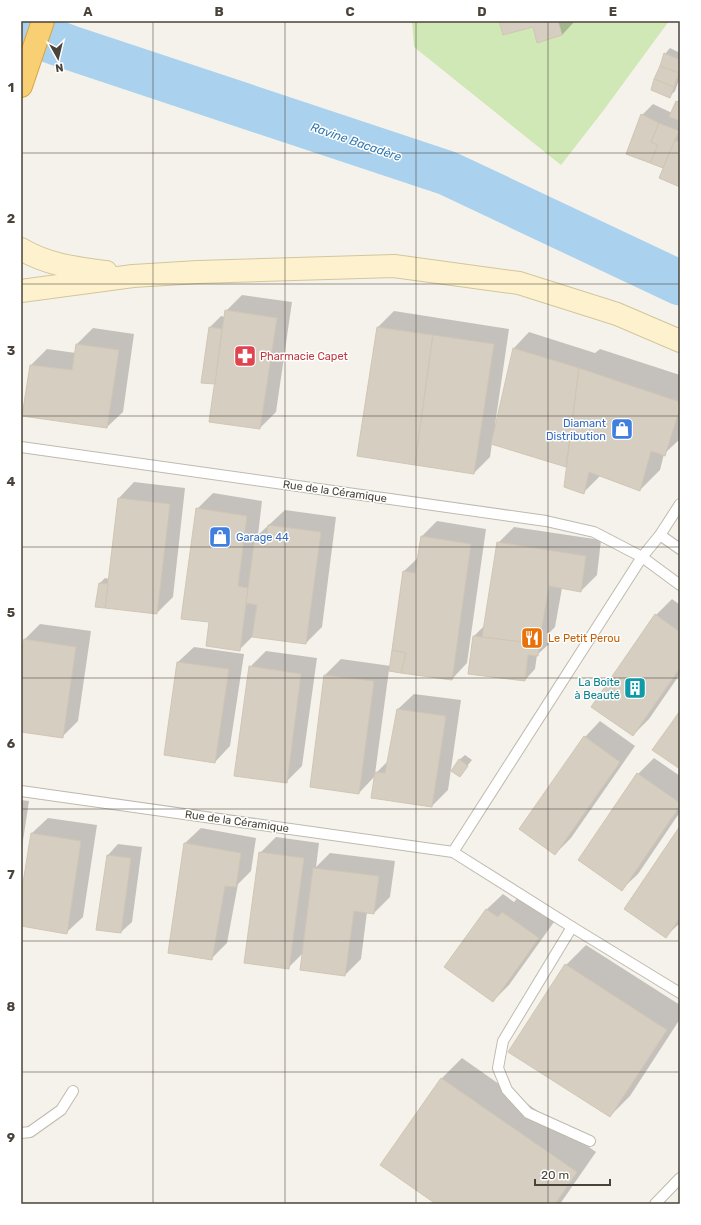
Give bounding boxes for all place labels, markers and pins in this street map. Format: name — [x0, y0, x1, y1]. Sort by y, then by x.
pharmacy icon: Pharmacie Capet — [232, 343, 258, 369]
place label: Pharmacie Capet — [260, 350, 349, 363]
shop icon: Diamant Distribution — [609, 416, 635, 442]
place label: Diamant Distribution — [546, 417, 607, 443]
shop icon: Garage 44 — [207, 524, 233, 550]
place label: Garage 44 — [236, 531, 289, 544]
restaurant icon: Le Petit Perou — [519, 625, 545, 651]
place label: Le Petit Perou — [548, 632, 620, 645]
building icon: La Boîte à Beauté — [622, 675, 648, 701]
place label: La Boîte à Beauté — [575, 676, 620, 702]

